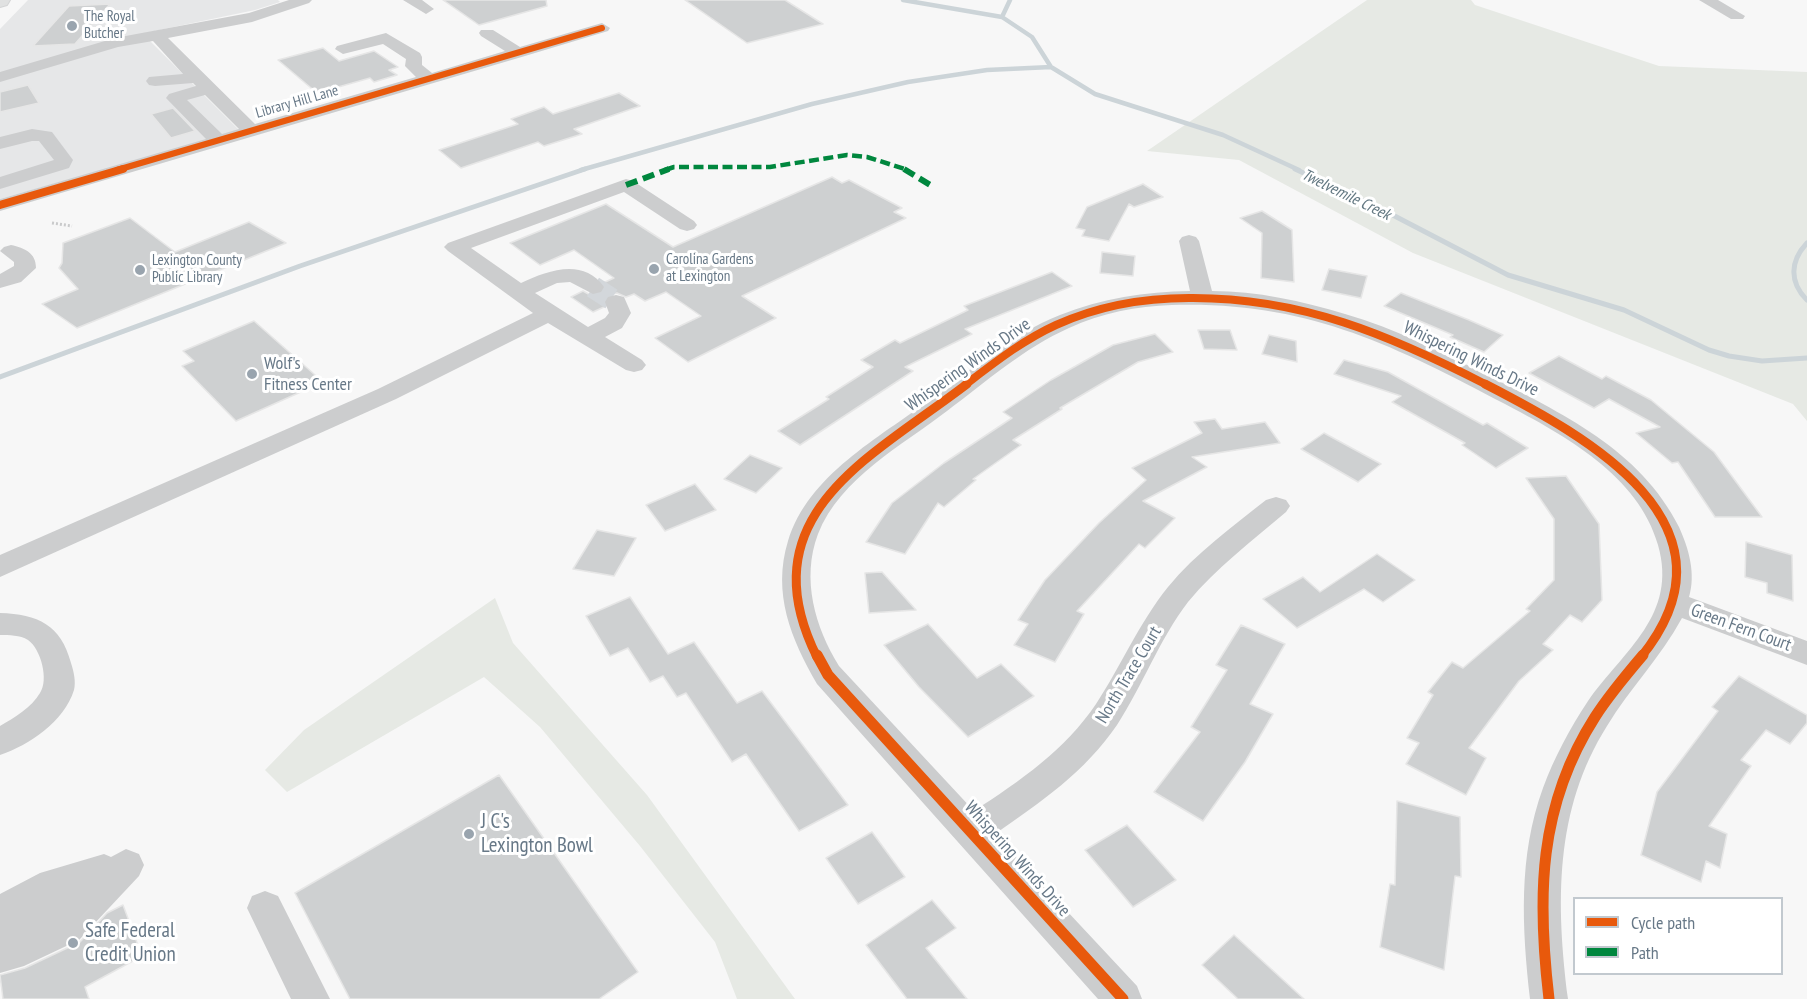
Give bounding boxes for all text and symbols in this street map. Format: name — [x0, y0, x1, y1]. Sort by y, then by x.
place label: The Royal Butcher — [84, 8, 135, 43]
marker: The Royal Butcher — [65, 19, 79, 33]
street label: Library Hill Lane — [254, 82, 340, 122]
water label: Twelvemile Creek — [1298, 165, 1394, 225]
place label: Carolina Gardens at Lexington — [666, 251, 754, 286]
place label: Lexington County Public Library — [152, 252, 242, 287]
marker: Carolina Gardens at Lexington — [647, 262, 661, 276]
marker: Lexington County Public Library — [133, 263, 147, 277]
street label: Whispering Winds Drive — [901, 314, 1035, 416]
street label: Whispering Winds Drive — [1400, 317, 1542, 401]
place label: Wolf's Fitness Center — [264, 353, 352, 395]
marker: Wolf's Fitness Center — [245, 367, 259, 381]
street label: Green Fern Court — [1688, 600, 1794, 656]
street label: North Trace Court — [1092, 623, 1166, 727]
street label: Whispering Winds Drive — [959, 797, 1075, 921]
place label: J C's Lexington Bowl — [481, 809, 593, 859]
marker: J C's Lexington Bowl — [462, 827, 476, 841]
legend — [1573, 897, 1783, 975]
text: Cycle path — [1631, 911, 1695, 934]
place label: Safe Federal Credit Union — [85, 918, 176, 968]
marker: Safe Federal Credit Union — [66, 936, 80, 950]
text: Path — [1631, 941, 1659, 964]

